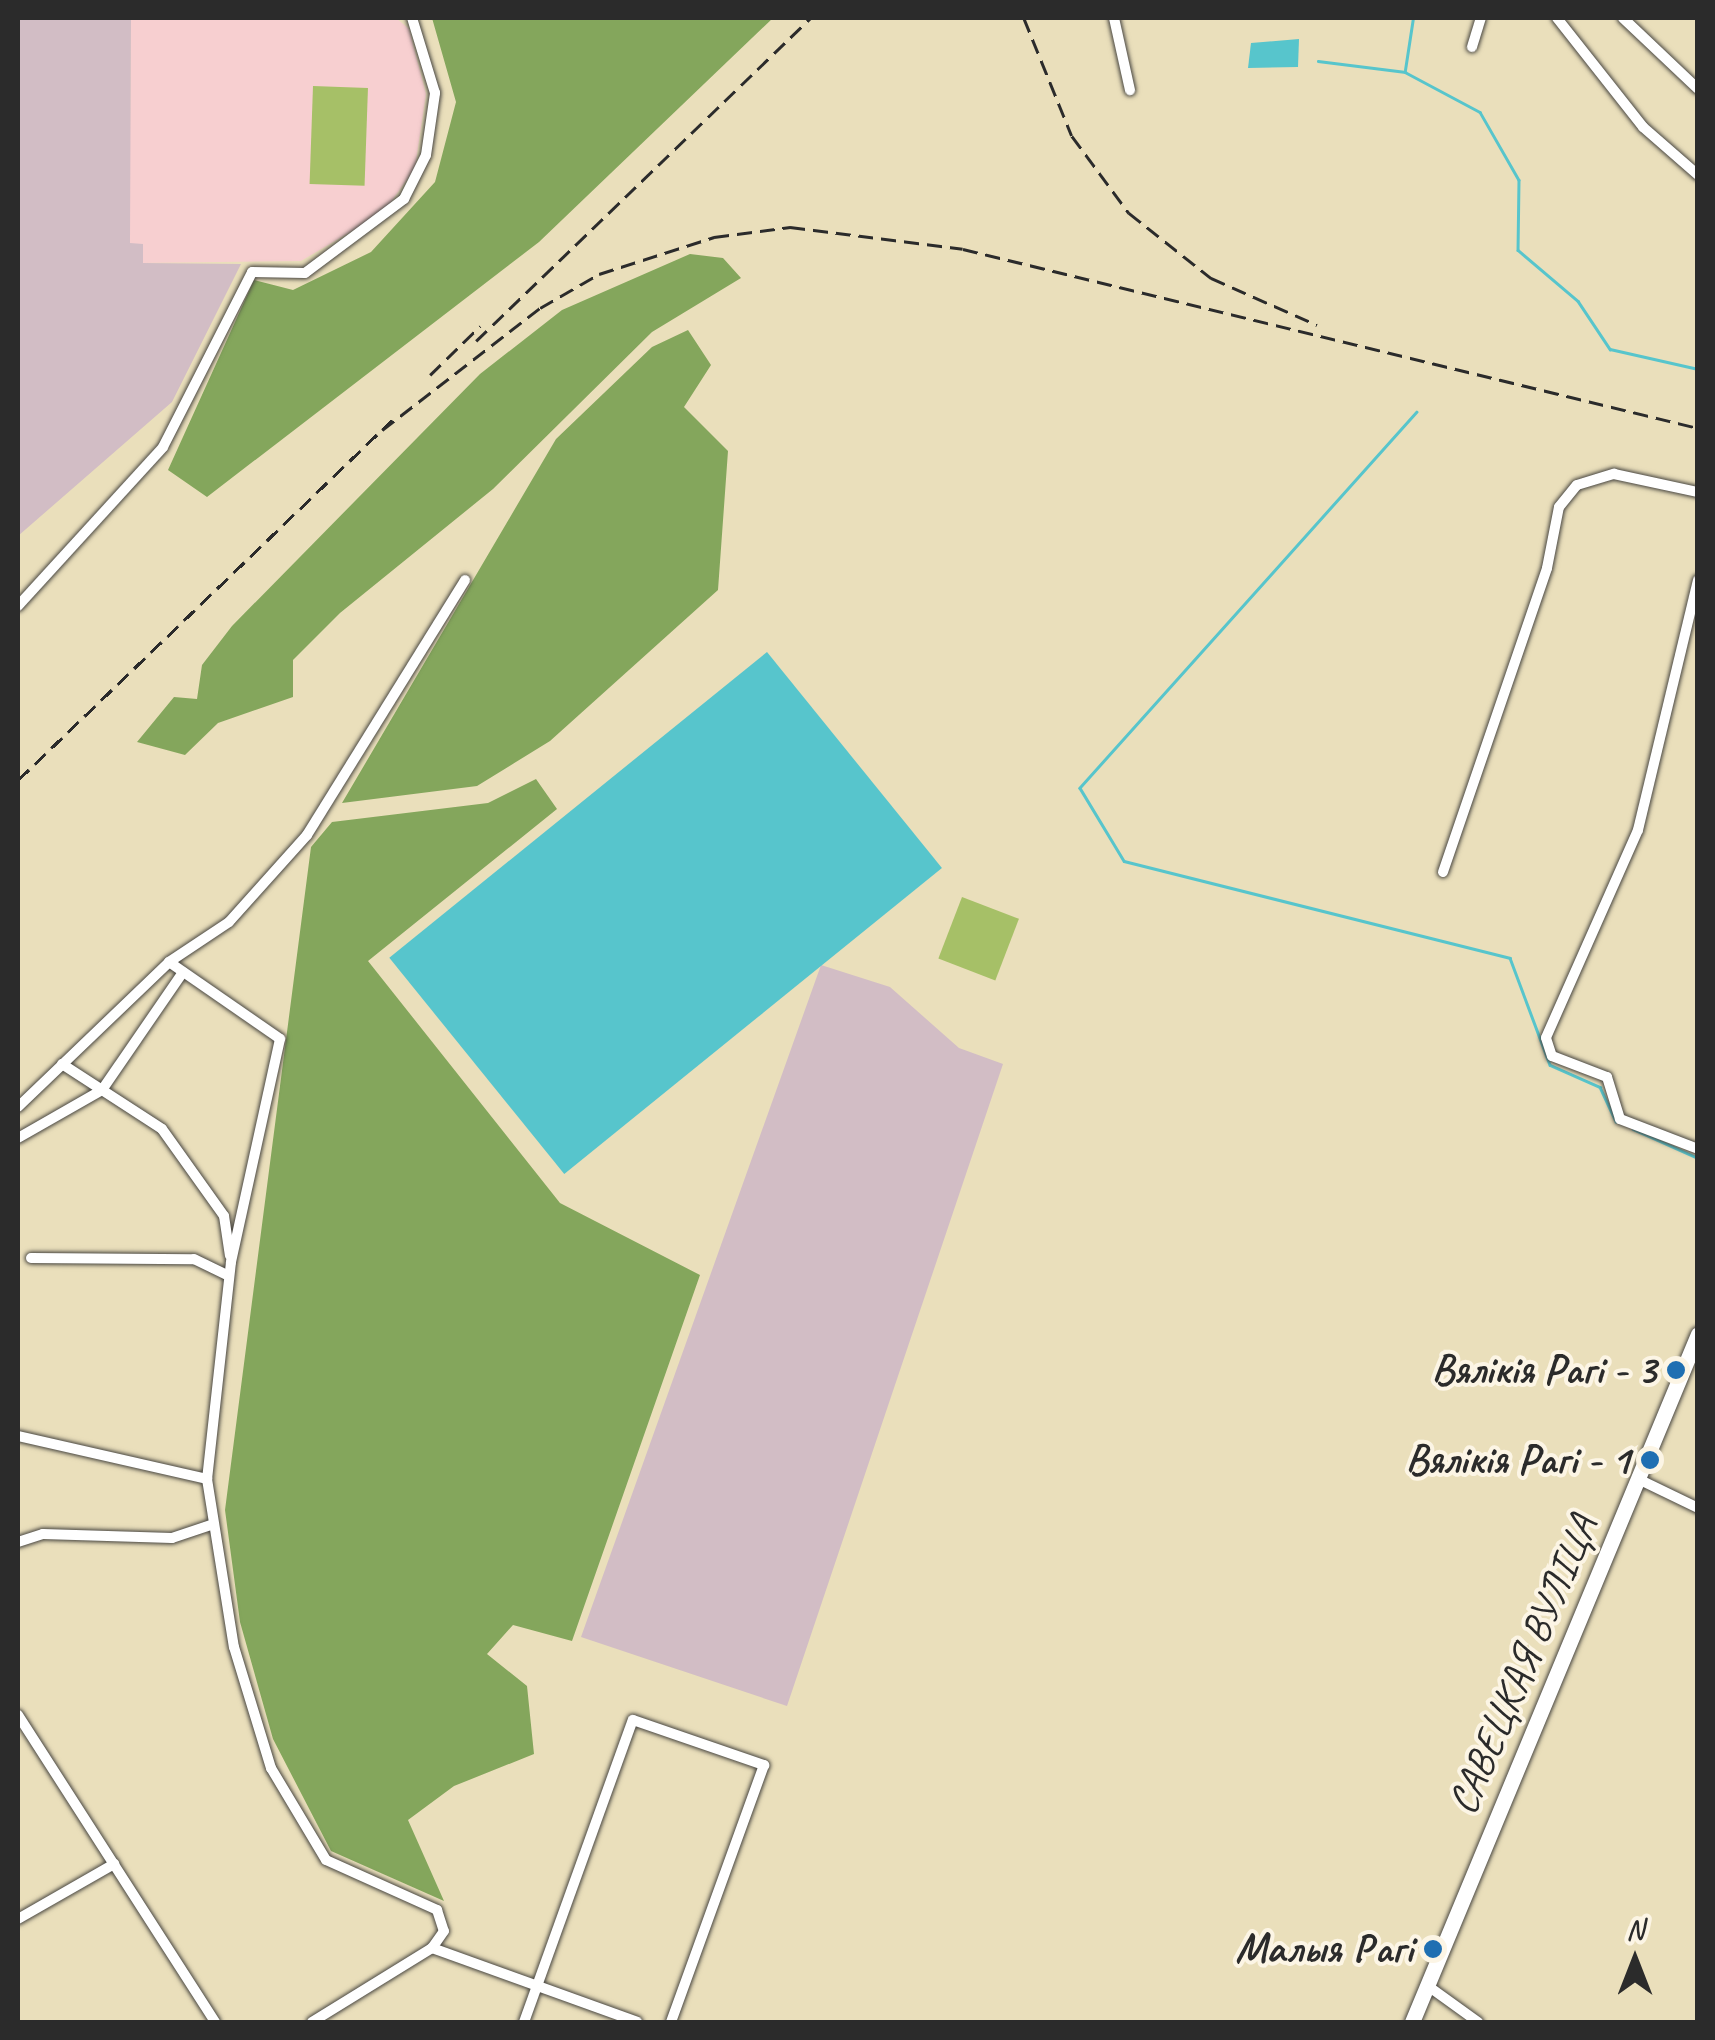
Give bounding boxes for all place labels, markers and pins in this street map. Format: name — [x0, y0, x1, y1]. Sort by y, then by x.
place label: Вялікія Рагі - 3 — [1433, 1345, 1656, 1395]
marker: Вялікія Рагі - 3 — [1665, 1359, 1687, 1381]
place label: Вялікія Рагі - 1 — [1407, 1435, 1630, 1485]
marker: Вялікія Рагі - 1 — [1639, 1449, 1661, 1471]
place label: Малыя Рагі — [1239, 1924, 1413, 1974]
marker: Малыя Рагі — [1422, 1938, 1444, 1960]

